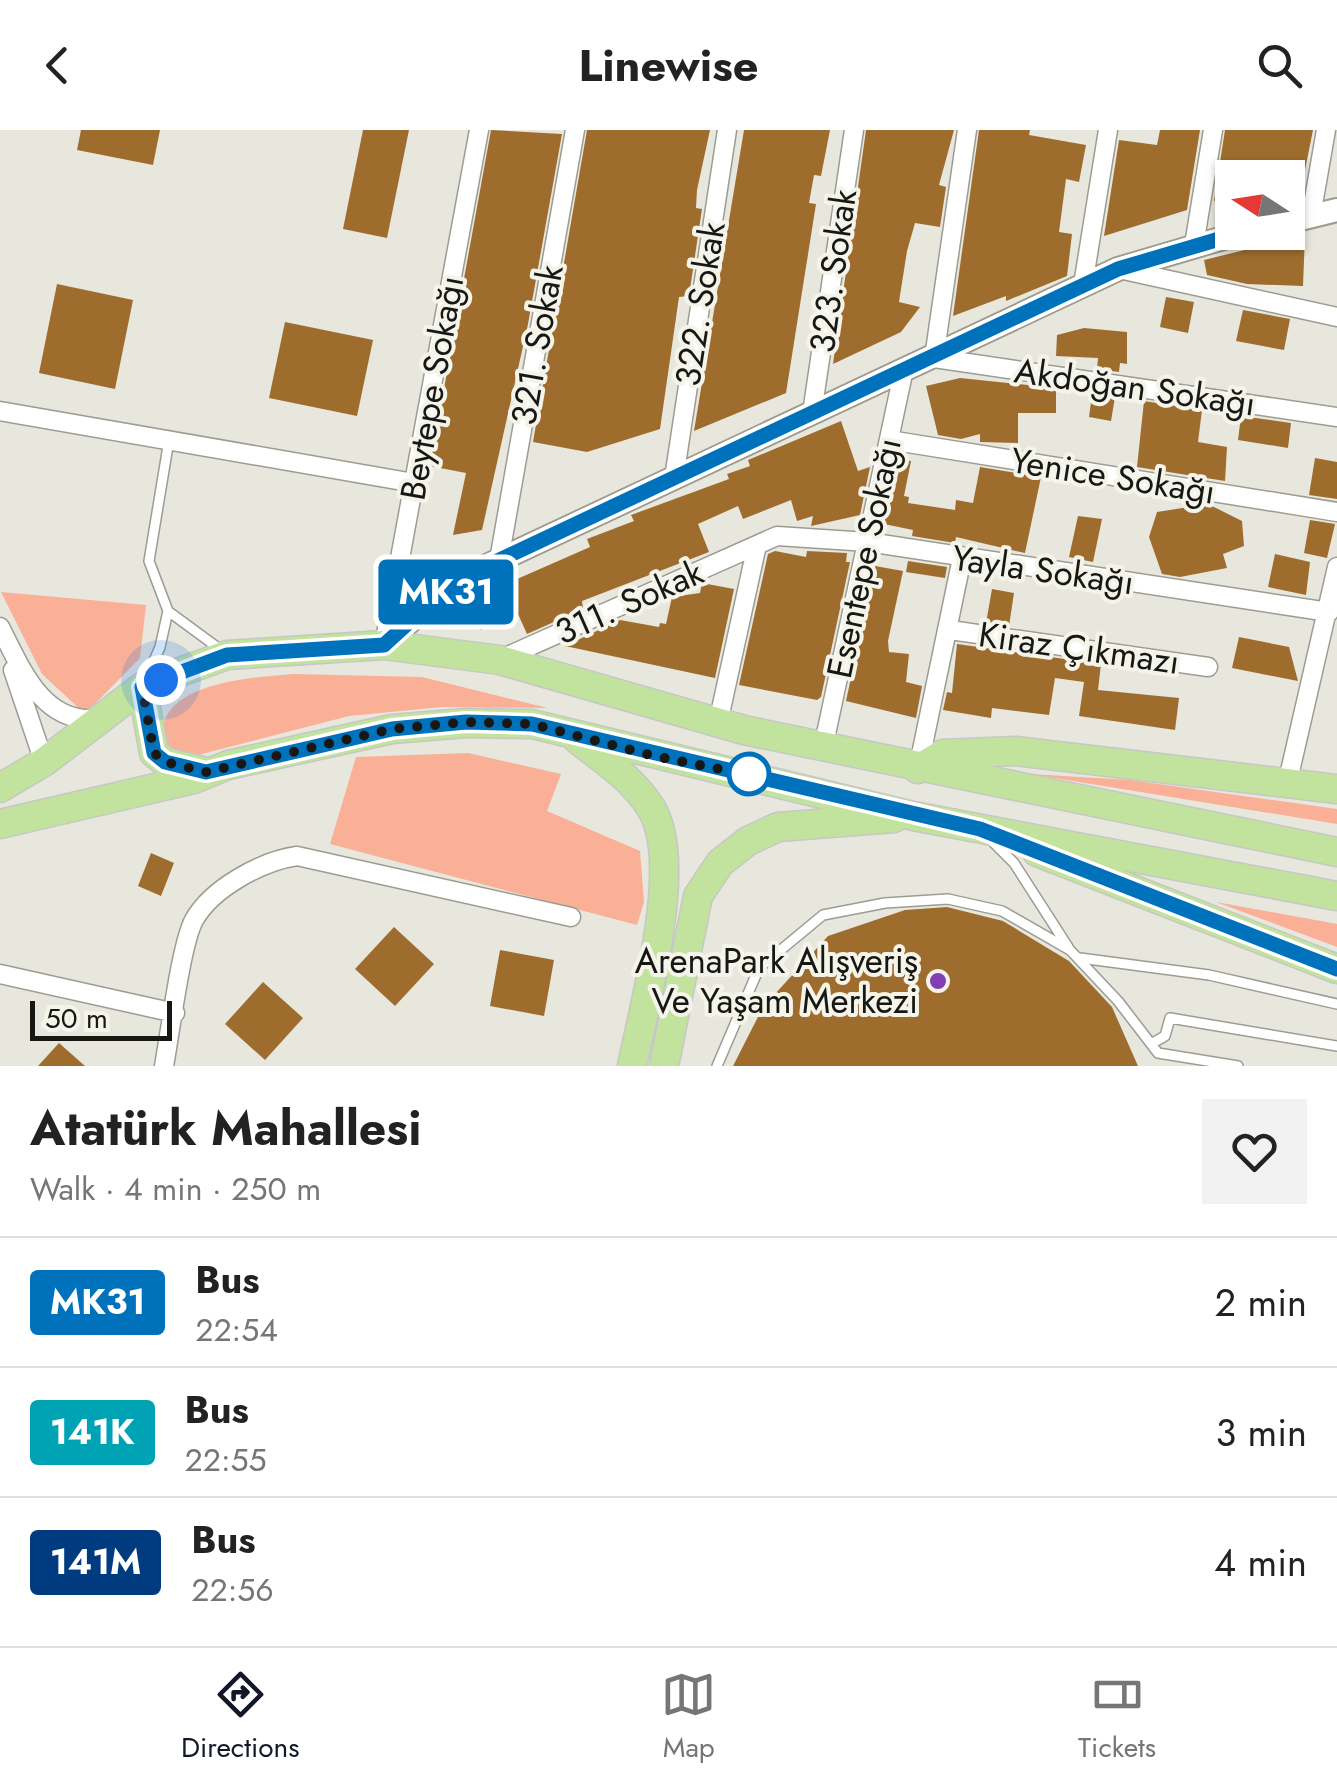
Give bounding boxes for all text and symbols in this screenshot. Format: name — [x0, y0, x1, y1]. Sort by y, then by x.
text: Linewise — [578, 33, 759, 98]
icon: back — [30, 38, 85, 93]
icon: search — [1252, 38, 1307, 93]
north arrow — [1215, 160, 1305, 250]
map controls — [1215, 160, 1305, 250]
street label: 323. Sokak — [797, 185, 869, 356]
street label: 322. Sokak — [662, 218, 738, 390]
street label: 321. Sokak — [498, 260, 576, 429]
street label: Beytepe Sokağı — [388, 272, 476, 504]
street label: Akdoğan Sokağı — [1011, 345, 1259, 429]
street label: Esentepe Sokağı — [814, 433, 914, 683]
street label: Yenice Sokağı — [1007, 435, 1219, 517]
street label: Yayla Sokağı — [949, 532, 1137, 608]
street label: 311. Sokak — [547, 547, 712, 657]
line badge: MK31 — [376, 560, 516, 624]
text: MK31 — [398, 567, 494, 617]
street label: Kiraz Çıkmazı — [975, 609, 1183, 687]
your location — [136, 655, 186, 705]
unlabelled marker — [728, 753, 770, 795]
place label: ArenaPark Alışveriş Ve Yaşam Merkezi — [635, 936, 918, 1026]
marker: ArenaPark Alışveriş Ve Yaşam Merkezi — [927, 970, 949, 992]
scale bar — [30, 996, 172, 1040]
text: 50 m — [45, 998, 108, 1039]
text: Atatürk Mahallesi — [30, 1094, 422, 1163]
button: heart — [1202, 1099, 1307, 1204]
text: Walk · 4 min · 250 m — [30, 1166, 321, 1212]
text: Bus — [195, 1252, 260, 1307]
text: 2 min — [1215, 1275, 1307, 1330]
text: MK31 — [50, 1277, 145, 1327]
text: 22:54 — [195, 1307, 278, 1353]
text: Bus — [185, 1382, 249, 1437]
text: 3 min — [1215, 1405, 1307, 1460]
text: 141K — [50, 1407, 135, 1457]
text: 22:55 — [185, 1437, 267, 1483]
text: Bus — [191, 1512, 256, 1567]
text: 4 min — [1214, 1535, 1307, 1590]
text: 141M — [50, 1537, 141, 1587]
text: 22:56 — [191, 1567, 274, 1613]
tab: Directions — [181, 1667, 299, 1768]
tab: Map — [661, 1667, 716, 1768]
tab: Tickets — [1078, 1667, 1156, 1768]

